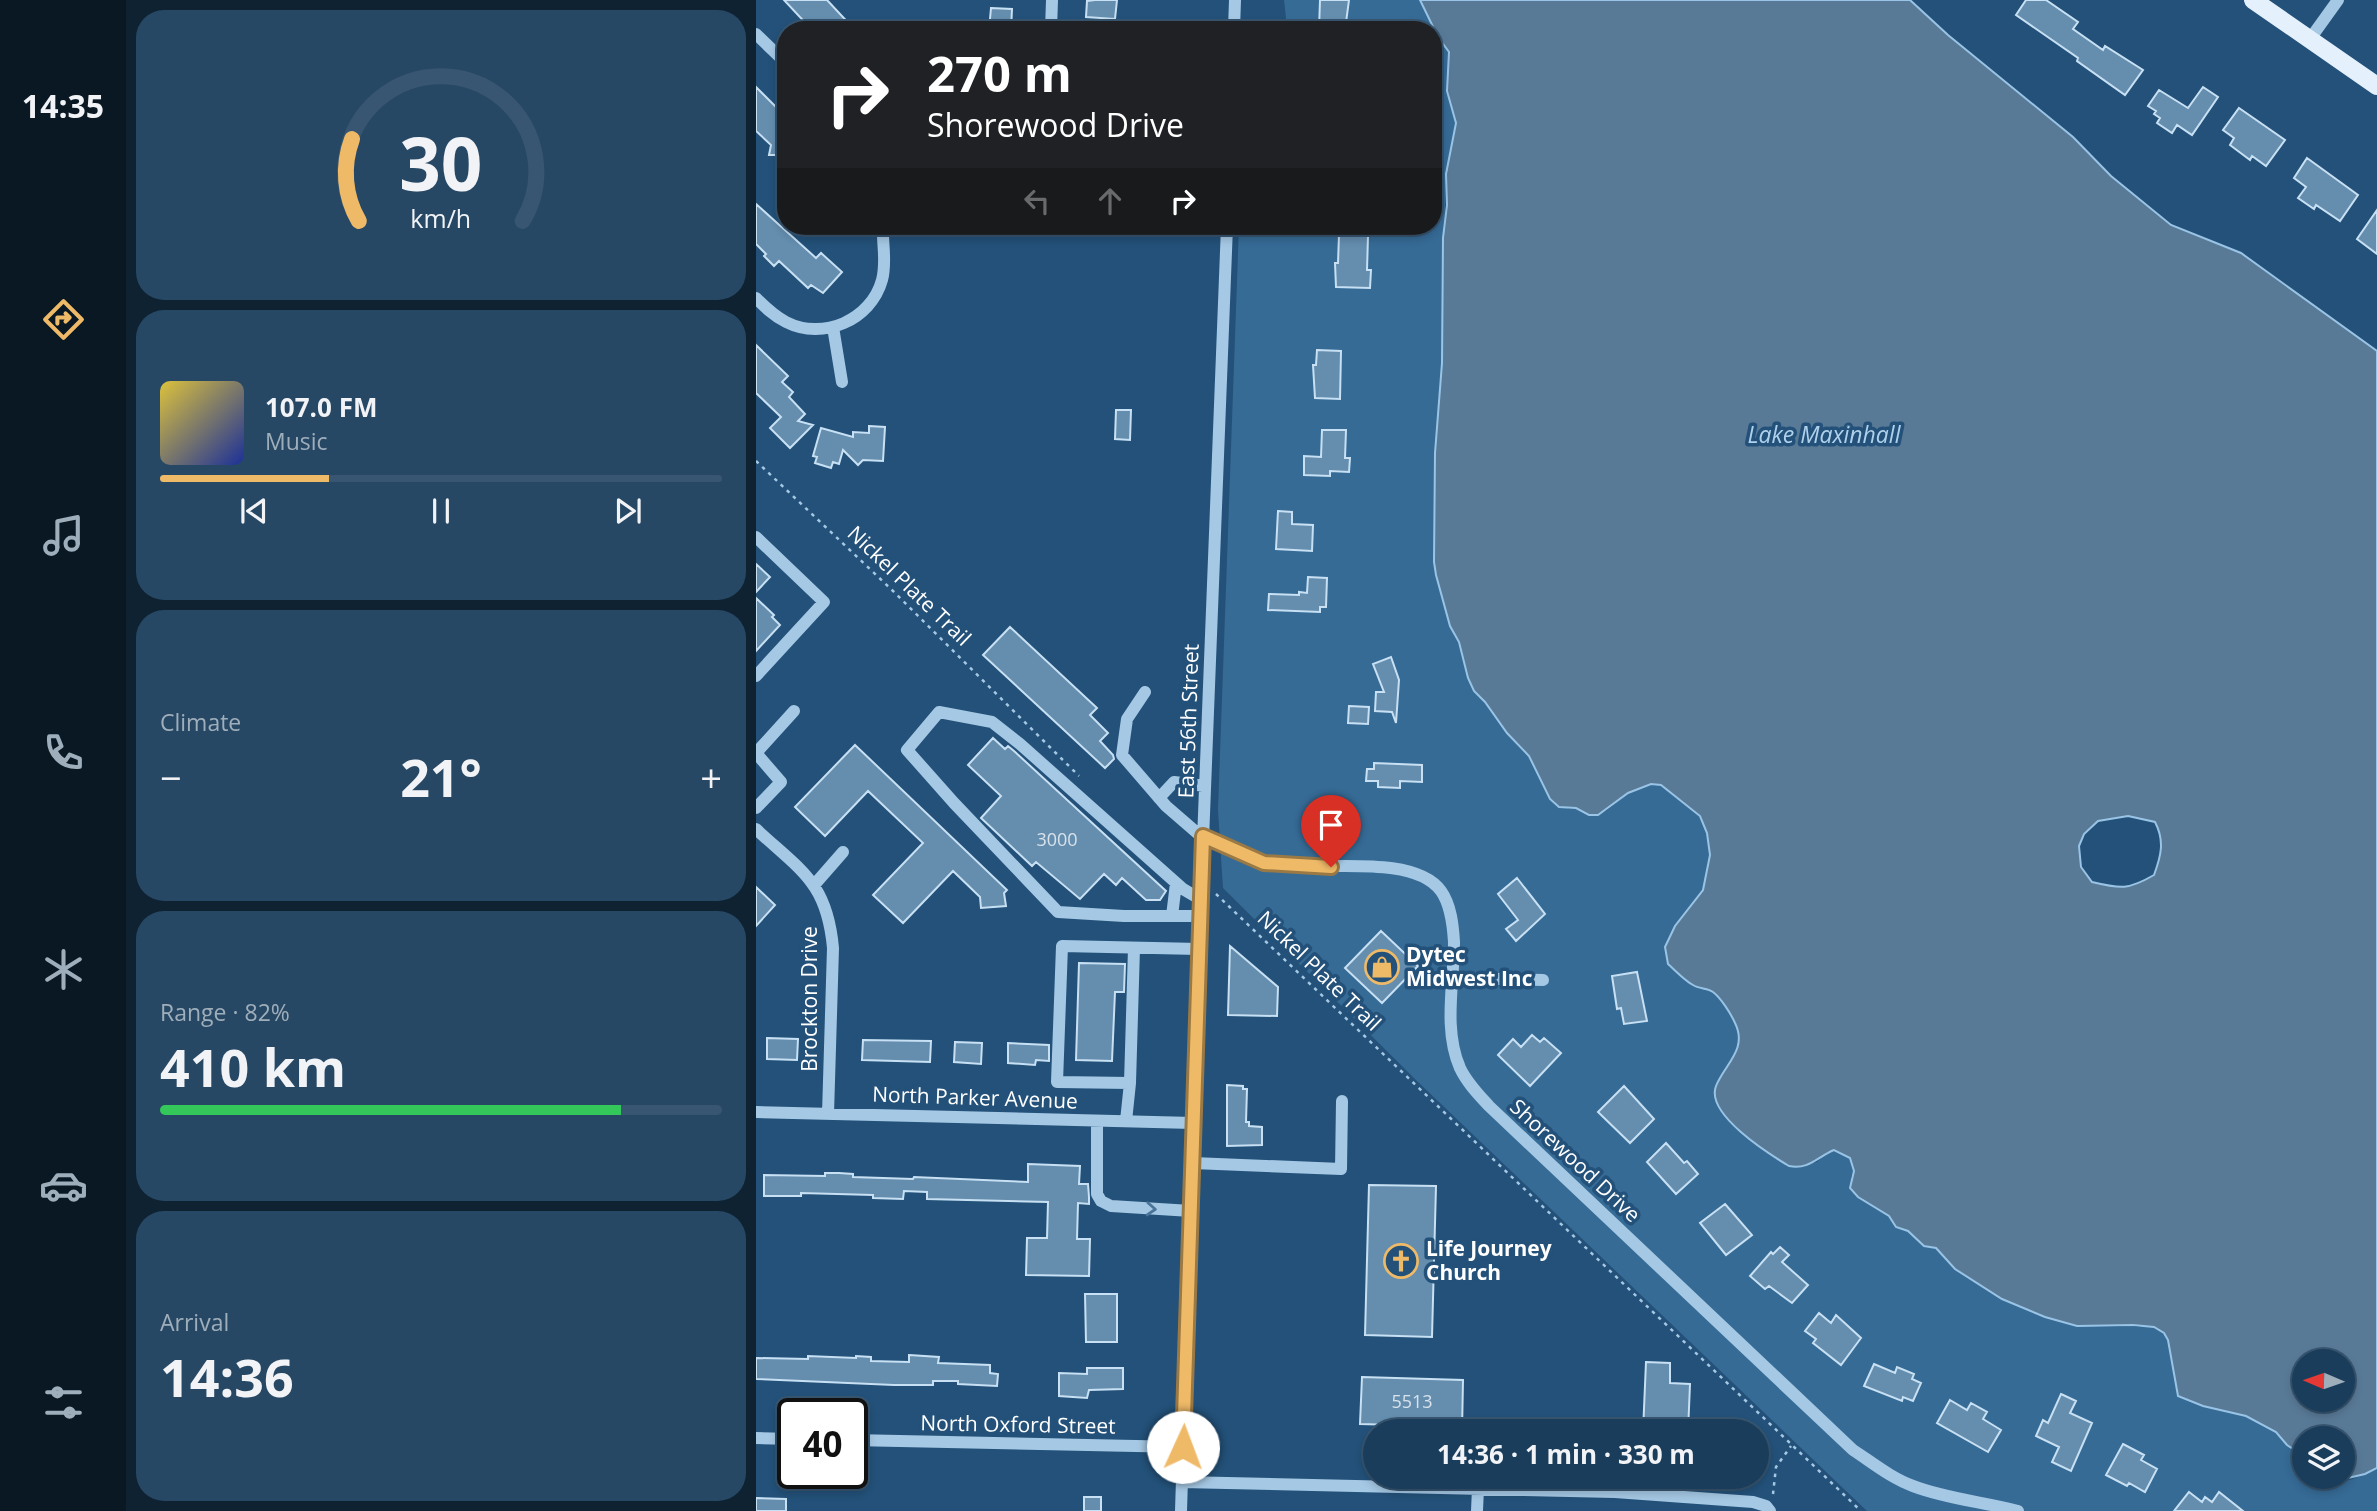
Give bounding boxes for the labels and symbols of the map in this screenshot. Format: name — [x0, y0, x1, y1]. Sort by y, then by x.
water label: Lake Maxinhall — [1748, 418, 1902, 450]
street label: Nickel Plate Trail — [842, 519, 978, 651]
street label: East 56th Street — [1171, 643, 1205, 799]
pin — [1301, 795, 1361, 867]
house number: 3000 — [1036, 827, 1078, 851]
street label: Nickel Plate Trail — [1252, 904, 1388, 1036]
street label: Brockton Drive — [795, 926, 823, 1072]
place label: Dytec Midwest Inc — [1406, 940, 1533, 992]
shop icon: Dytec Midwest Inc — [1363, 948, 1401, 986]
street label: North Parker Avenue — [872, 1079, 1078, 1115]
street label: Shorewood Drive — [1504, 1093, 1647, 1228]
one-way arrow — [1146, 1201, 1157, 1216]
place label: Life Journey Church — [1426, 1234, 1552, 1286]
church icon: Life Journey Church — [1382, 1242, 1420, 1280]
north arrow — [2292, 1349, 2356, 1412]
house number: 5513 — [1391, 1389, 1433, 1413]
speed limit sign: 40 — [777, 1398, 868, 1489]
street label: North Oxford Street — [920, 1408, 1116, 1440]
position arrow — [1146, 1410, 1220, 1484]

